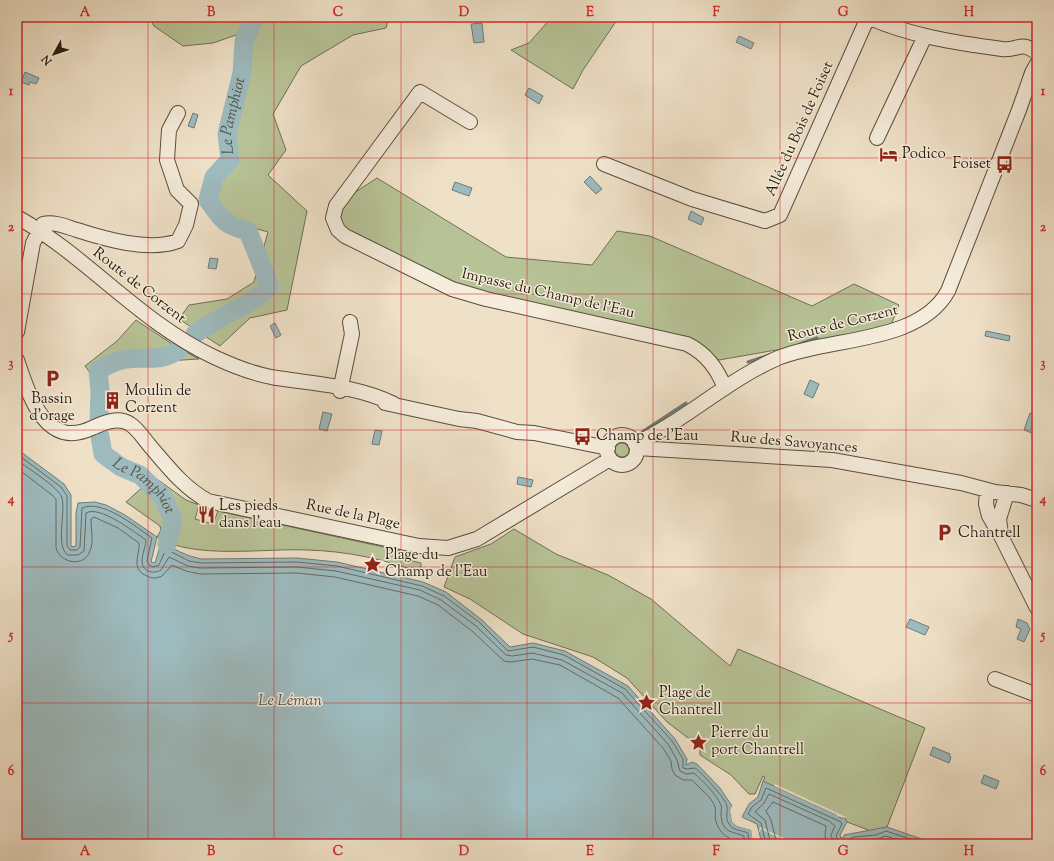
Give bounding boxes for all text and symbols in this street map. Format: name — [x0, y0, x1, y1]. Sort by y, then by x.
text: A — [80, 4, 91, 22]
text: B — [207, 4, 216, 22]
text: C — [333, 4, 343, 22]
text: D — [459, 4, 469, 22]
text: E — [586, 4, 594, 22]
text: F — [712, 4, 720, 22]
text: G — [838, 4, 849, 22]
text: H — [964, 4, 975, 22]
north arrow — [34, 34, 74, 74]
text: N — [38, 51, 57, 69]
street label: Allée du Bois de Foiset — [761, 58, 839, 200]
water label: Le Pamphiot — [215, 75, 252, 156]
text: 1 — [9, 83, 14, 101]
text: 1 — [1041, 83, 1046, 101]
hotel icon: Podico — [879, 144, 899, 164]
place label: Podico — [902, 144, 946, 165]
place label: Foiset — [953, 154, 991, 175]
bus stop icon: Foiset — [994, 154, 1014, 174]
text: 2 — [8, 219, 15, 237]
text: 2 — [1040, 219, 1047, 237]
street label: Route de Corzent — [88, 243, 190, 329]
street label: Impasse du Champ de l'Eau — [459, 264, 637, 324]
street label: Route de Corzent — [786, 300, 900, 348]
text: 3 — [8, 355, 14, 373]
text: 3 — [1040, 355, 1046, 373]
parking icon: Bassin d'orage — [42, 368, 62, 388]
place label: Moulin de Corzent — [125, 381, 191, 419]
place label: Bassin d'orage — [29, 389, 75, 427]
building icon: Moulin de Corzent — [102, 390, 122, 410]
bus stop icon: Champ de l'Eau — [573, 426, 593, 446]
place label: Champ de l'Eau — [596, 426, 699, 447]
street label: Rue des Savoyances — [730, 427, 858, 459]
water label: Le Pamphiot — [107, 453, 181, 518]
text: 4 — [7, 491, 15, 509]
text: 4 — [1039, 491, 1047, 509]
street label: Rue de la Plage — [304, 495, 402, 535]
place label: Les pieds dans l'eau — [219, 496, 282, 534]
restaurant icon: Les pieds dans l'eau — [196, 505, 216, 525]
parking icon: Chantrell — [935, 523, 955, 543]
place label: Chantrell — [958, 523, 1021, 544]
place label: Plage du Champ de l'Eau — [385, 545, 488, 583]
place icon: Plage du Champ de l'Eau — [362, 554, 382, 574]
text: 5 — [8, 627, 14, 645]
text: 5 — [1040, 627, 1046, 645]
place label: Plage de Chantrell — [659, 683, 722, 721]
water label: Le Léman — [258, 690, 323, 713]
place icon: Plage de Chantrell — [636, 692, 656, 712]
place label: Pierre du port Chantrell — [711, 723, 804, 761]
place icon: Pierre du port Chantrell — [688, 732, 708, 752]
text: 6 — [8, 763, 15, 781]
text: 6 — [1040, 763, 1047, 781]
text: A — [80, 843, 91, 861]
text: B — [207, 843, 216, 861]
text: C — [333, 843, 343, 861]
text: D — [459, 843, 469, 861]
text: E — [586, 843, 594, 861]
text: F — [712, 843, 720, 861]
text: G — [838, 843, 849, 861]
text: H — [964, 843, 975, 861]

